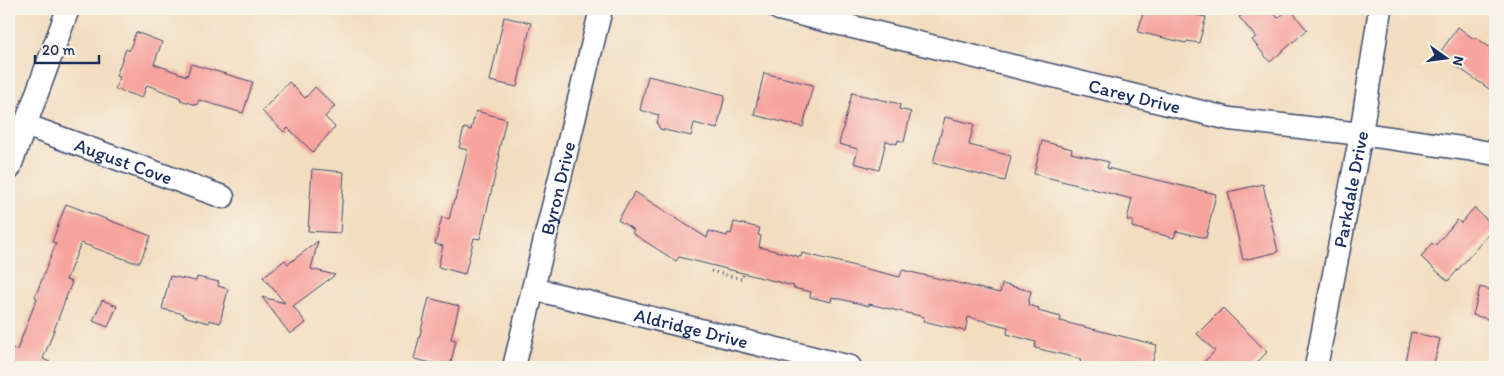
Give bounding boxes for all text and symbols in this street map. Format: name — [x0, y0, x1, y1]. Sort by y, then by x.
scale bar — [35, 32, 99, 64]
north arrow — [1422, 32, 1472, 82]
text: 20 m — [42, 41, 76, 59]
text: N — [1449, 54, 1468, 68]
street label: Carey Drive — [1086, 74, 1183, 119]
street label: Parkdale Drive — [1328, 129, 1373, 250]
street label: August Cove — [72, 133, 176, 190]
street label: Byron Drive — [535, 139, 580, 237]
street label: Aldridge Drive — [632, 303, 750, 353]

